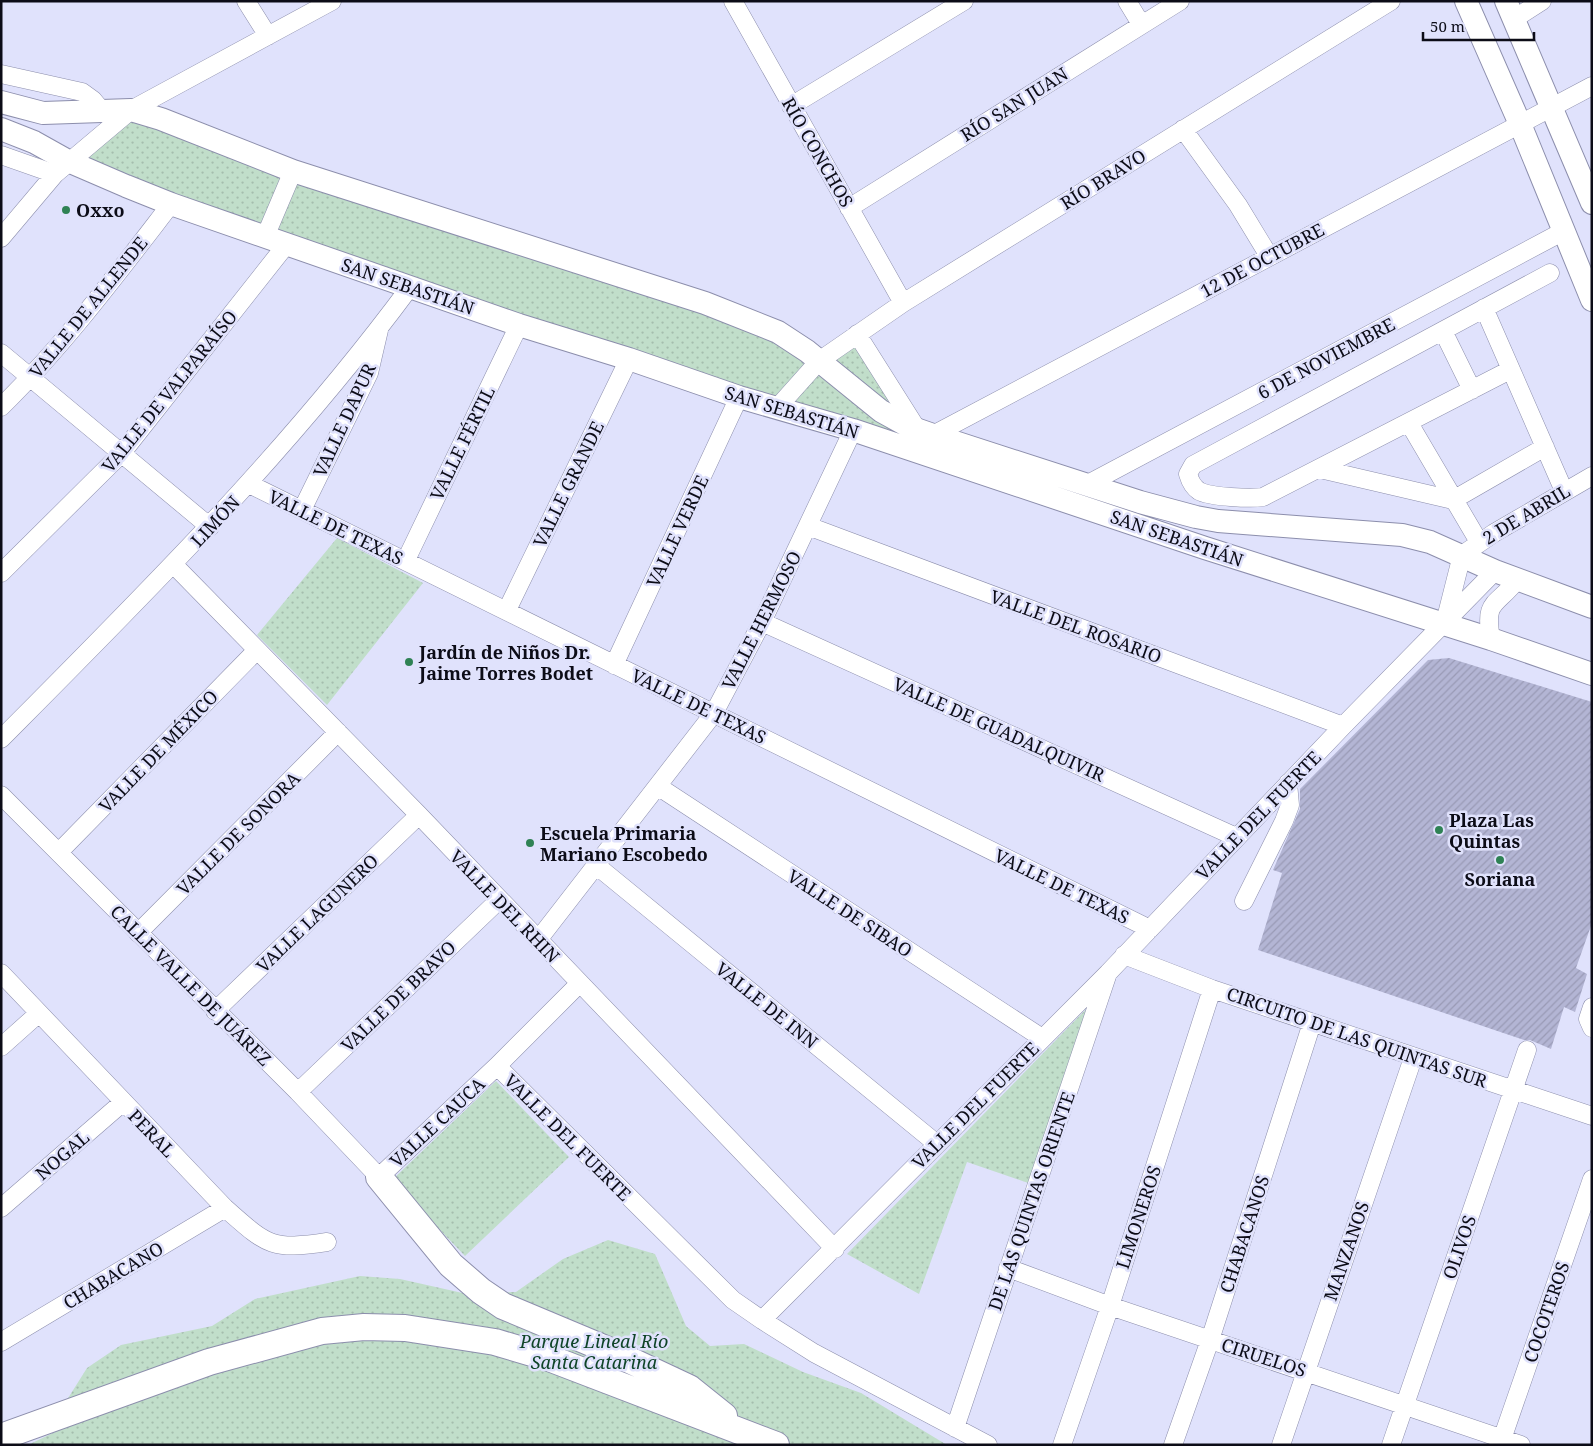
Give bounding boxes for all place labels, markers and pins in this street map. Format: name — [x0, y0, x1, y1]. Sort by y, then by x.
place label: Oxxo — [76, 198, 124, 222]
marker: Oxxo — [60, 204, 72, 216]
place label: Jardín de Niños Dr. Jaime Torres Bodet — [418, 640, 593, 685]
marker: Jardín de Niños Dr. Jaime Torres Bodet — [403, 656, 415, 668]
place label: Plaza Las Quintas — [1449, 808, 1534, 853]
place label: Escuela Primaria Mariano Escobedo — [540, 821, 708, 866]
marker: Plaza Las Quintas — [1433, 824, 1445, 836]
marker: Escuela Primaria Mariano Escobedo — [524, 837, 536, 849]
marker: Soriana — [1494, 854, 1506, 866]
place label: Soriana — [1465, 867, 1536, 891]

